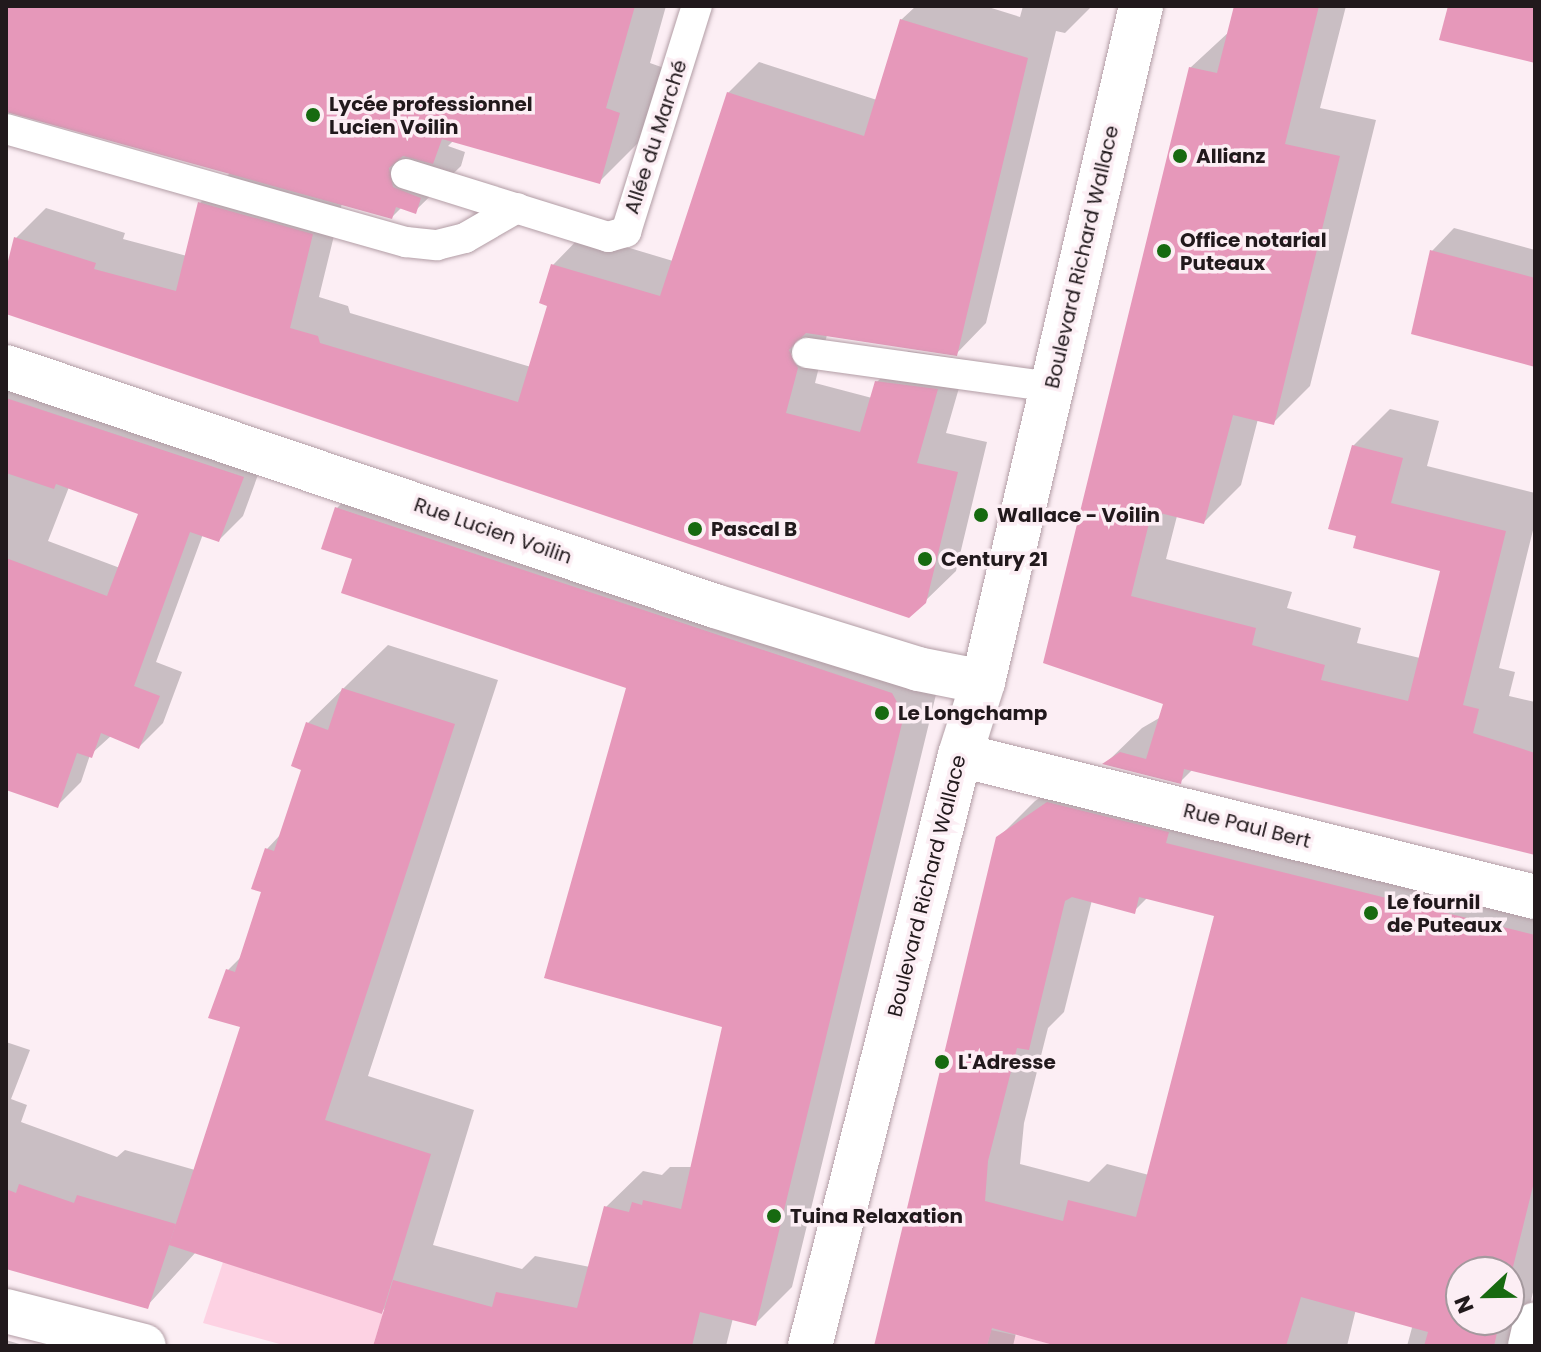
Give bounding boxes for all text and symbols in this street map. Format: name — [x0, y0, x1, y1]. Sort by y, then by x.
street label: Allée du Marché — [620, 57, 692, 217]
place label: Lycée professionnel Lucien Voilin — [329, 92, 533, 139]
marker: Lycée professionnel Lucien Voilin — [304, 106, 322, 124]
street label: Boulevard Richard Wallace — [1040, 123, 1124, 391]
place label: Allianz — [1196, 144, 1265, 168]
marker: Allianz — [1171, 147, 1189, 165]
place label: Office notarial Puteaux — [1180, 228, 1327, 275]
marker: Office notarial Puteaux — [1155, 242, 1173, 260]
street label: Rue Lucien Voilin — [411, 493, 575, 569]
place label: Wallace - Voilin — [997, 503, 1160, 527]
marker: Wallace - Voilin — [972, 506, 990, 524]
place label: Pascal B — [711, 517, 797, 541]
marker: Pascal B — [686, 520, 704, 538]
place label: Century 21 — [941, 547, 1048, 571]
marker: Century 21 — [916, 550, 934, 568]
place label: Le Longchamp — [898, 701, 1047, 725]
marker: Le Longchamp — [873, 704, 891, 722]
street label: Boulevard Richard Wallace — [883, 753, 971, 1019]
street label: Rue Paul Bert — [1181, 799, 1313, 853]
place label: Le fournil de Puteaux — [1387, 890, 1502, 937]
marker: Le fournil de Puteaux — [1362, 904, 1380, 922]
place label: L'Adresse — [958, 1050, 1056, 1074]
marker: L'Adresse — [933, 1053, 951, 1071]
place label: Tuina Relaxation — [790, 1204, 963, 1228]
marker: Tuina Relaxation — [765, 1207, 783, 1225]
north arrow — [1445, 1256, 1525, 1336]
text: N — [1447, 1291, 1482, 1318]

